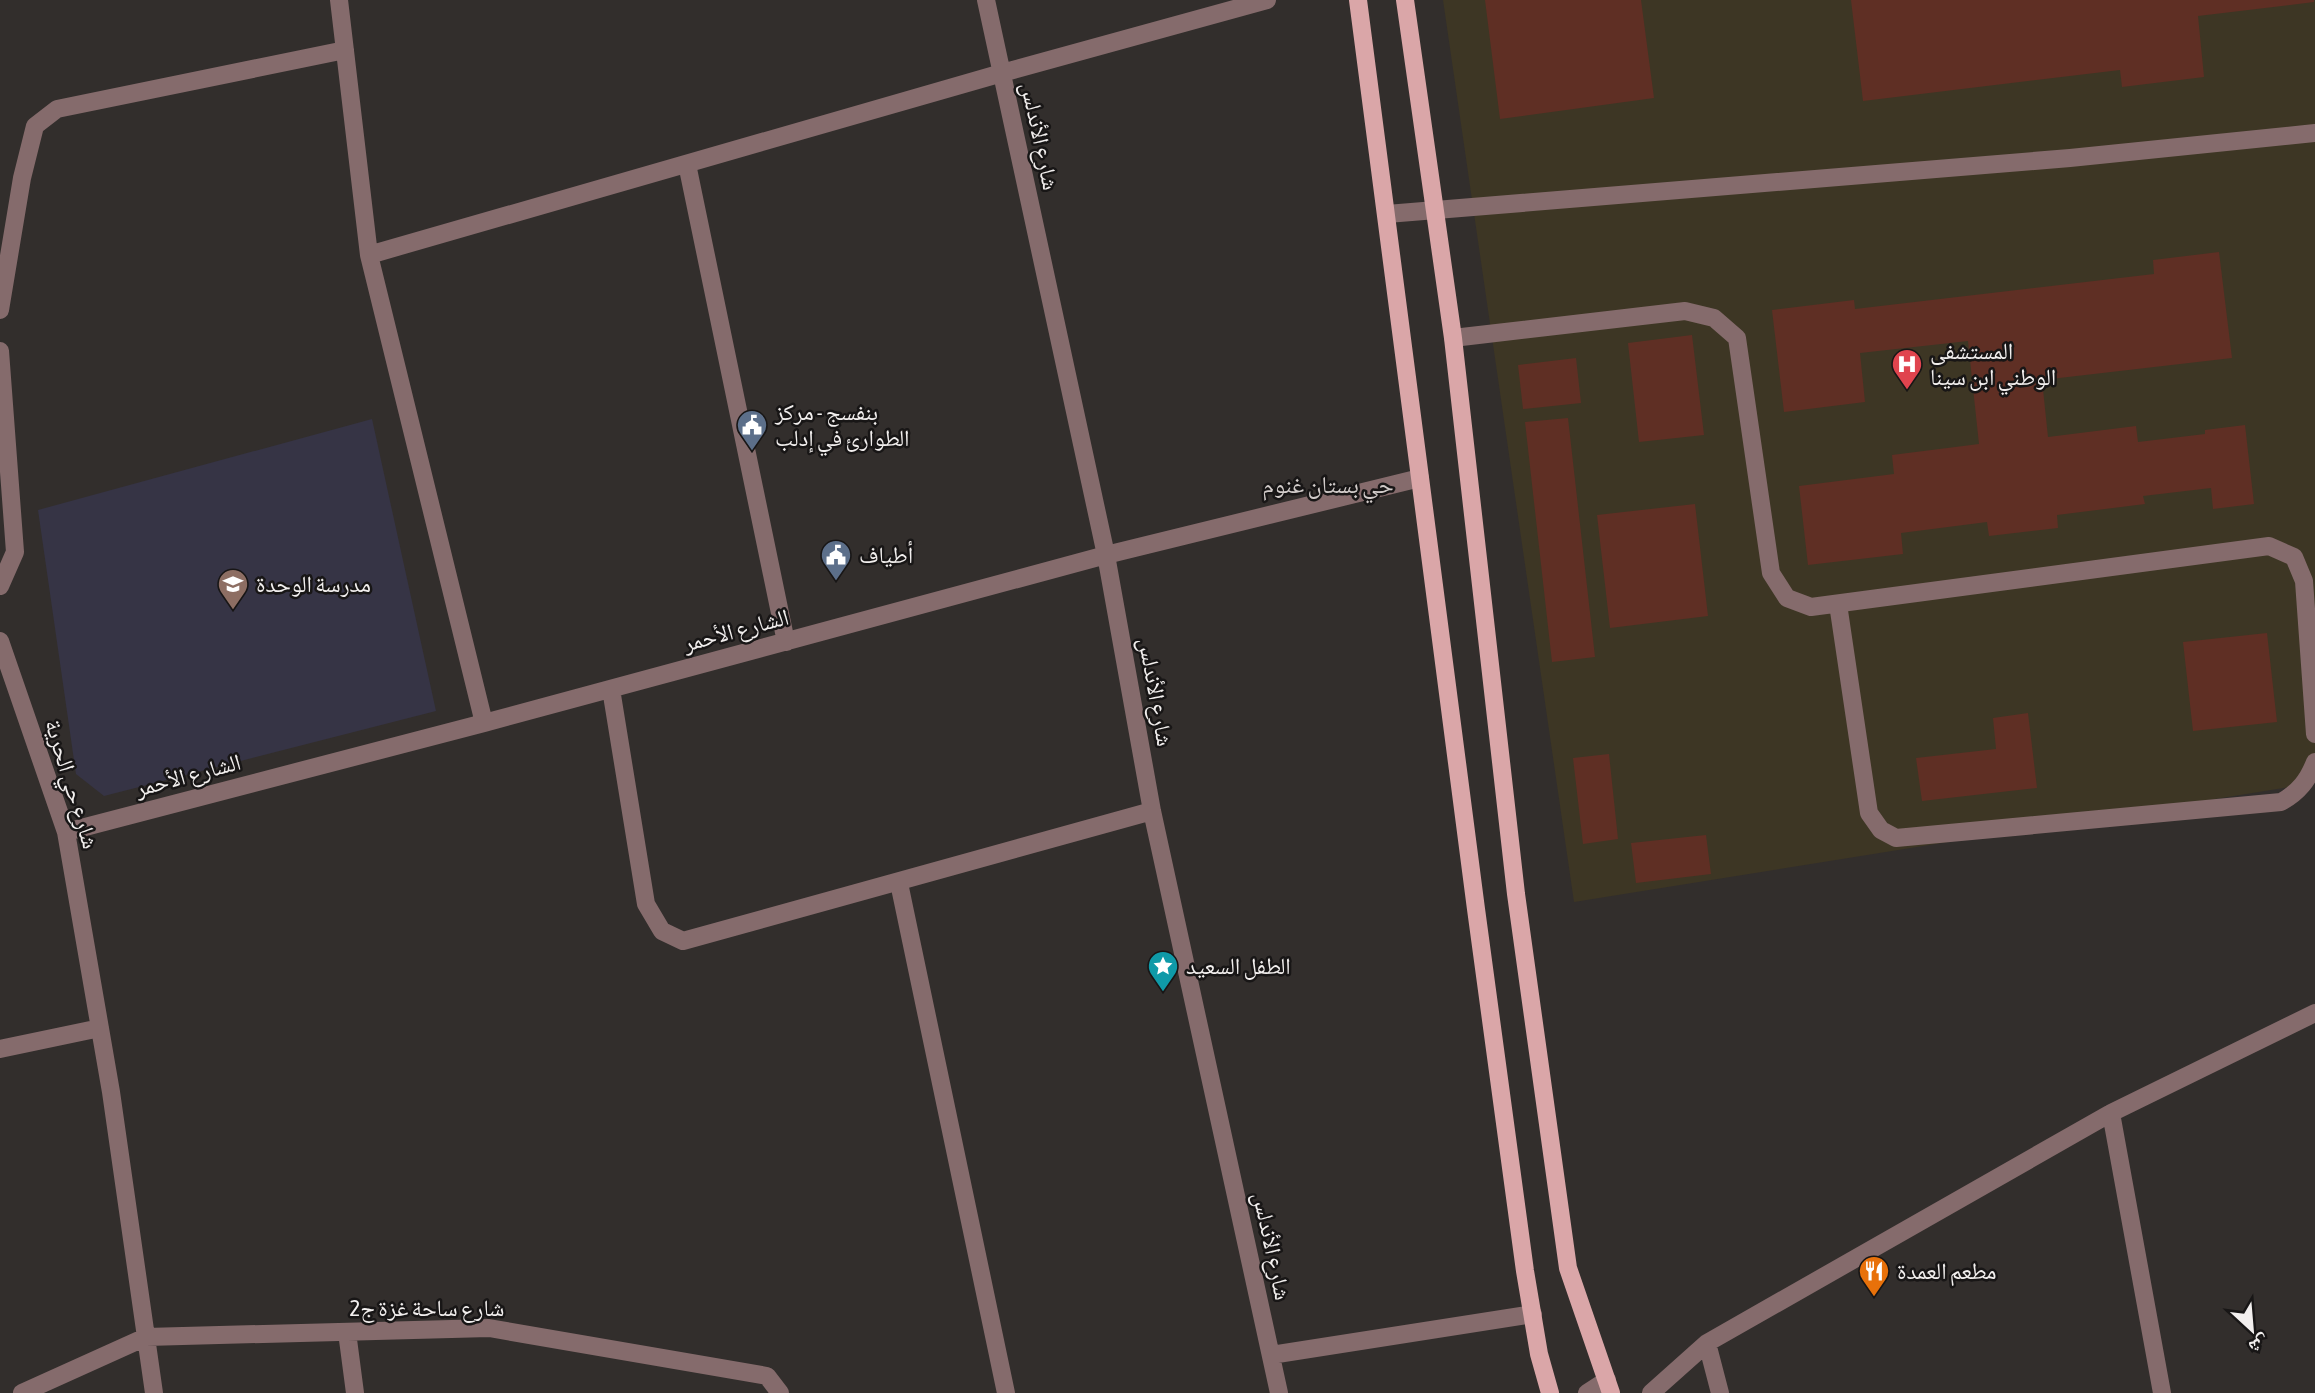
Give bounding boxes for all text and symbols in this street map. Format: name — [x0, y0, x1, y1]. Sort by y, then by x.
street label: شارع الأندلس — [1014, 80, 1064, 193]
place label: المستشفى الوطني ابن سينا — [1930, 338, 2056, 396]
hospital icon: المستشفى الوطني ابن سينا — [1890, 347, 1924, 391]
place label: بنفسج - مركز الطوارئ في إدلب — [774, 399, 910, 457]
public building icon: بنفسج - مركز الطوارئ في إدلب — [735, 408, 769, 452]
district label: حي بستان غنوم — [1262, 471, 1394, 504]
public building icon: أطياف — [819, 538, 853, 582]
place label: أطياف — [859, 541, 913, 568]
school or university icon: مدرسة الوحدة — [216, 567, 250, 611]
place label: مدرسة الوحدة — [256, 571, 371, 597]
street label: الشارع الأحمر — [679, 603, 792, 659]
street label: شارع الأندلس — [1132, 636, 1178, 749]
street label: شارع حي الحرية — [34, 716, 104, 853]
street label: الشارع الأحمر — [131, 748, 244, 804]
place icon: الطفل السعيد — [1146, 949, 1180, 993]
place label: الطفل السعيد — [1186, 953, 1291, 980]
street label: شارع الأندلس — [1246, 1190, 1296, 1303]
restaurant icon: مطعم العمدة — [1857, 1254, 1891, 1298]
place label: مطعم العمدة — [1897, 1258, 1996, 1287]
street label: شارع ساحة غزة ج2 — [350, 1295, 504, 1323]
north arrow — [2217, 1295, 2287, 1365]
text: ش — [2245, 1330, 2273, 1360]

